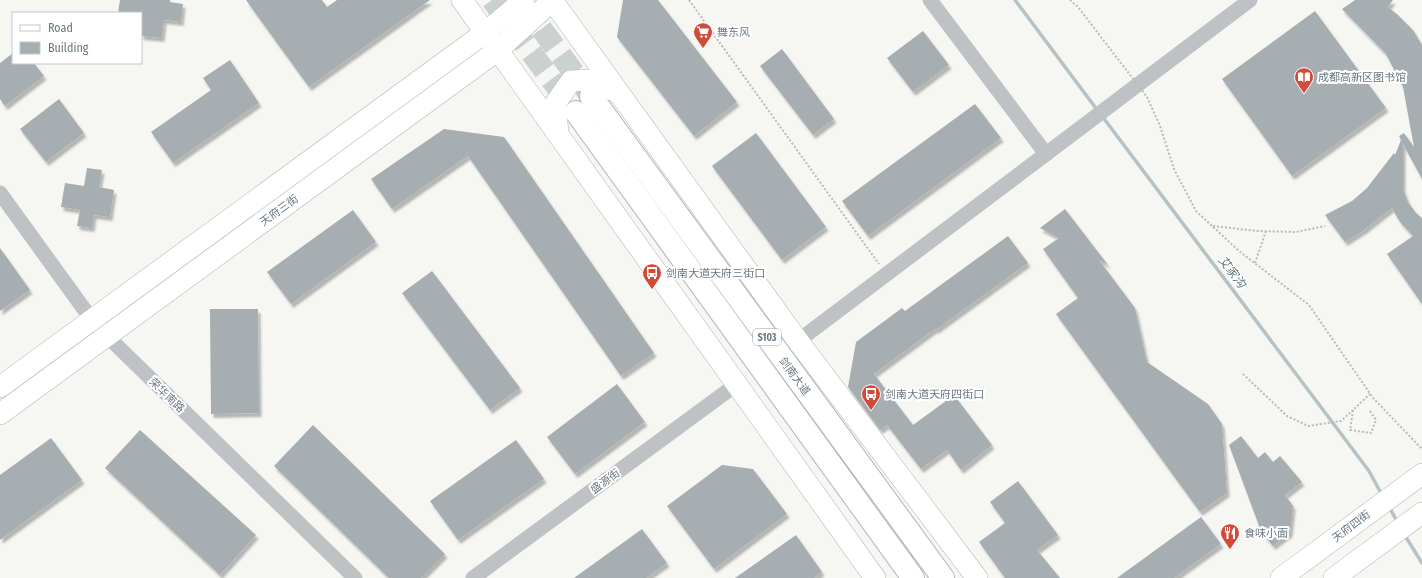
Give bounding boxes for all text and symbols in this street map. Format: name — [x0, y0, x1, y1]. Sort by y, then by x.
legend — [12, 12, 142, 64]
text: Road — [48, 21, 73, 35]
supermarket icon: 舞东风 — [692, 21, 714, 49]
place label: 舞东风 — [717, 26, 750, 39]
text: Building — [48, 41, 89, 55]
library icon: 成都高新区图书馆 — [1293, 66, 1315, 94]
place label: 成都高新区图书馆 — [1318, 71, 1406, 84]
street label: 天府三街 — [258, 192, 301, 229]
water label: 艾家沟 — [1216, 253, 1250, 292]
bus stop icon: 剑南大道天府三街口 — [641, 262, 663, 290]
place label: 剑南大道天府三街口 — [666, 267, 765, 280]
road number: S103 — [753, 329, 781, 345]
street label: 剑南大道 — [776, 355, 813, 398]
street label: 荣华南路 — [146, 375, 187, 415]
bus stop icon: 剑南大道天府四街口 — [860, 383, 882, 411]
place label: 剑南大道天府四街口 — [885, 388, 984, 401]
street label: 盛源街 — [588, 466, 622, 496]
street label: 天府四街 — [1330, 508, 1373, 545]
restaurant icon: 食味小面 — [1219, 522, 1241, 550]
place label: 食味小面 — [1244, 527, 1288, 540]

